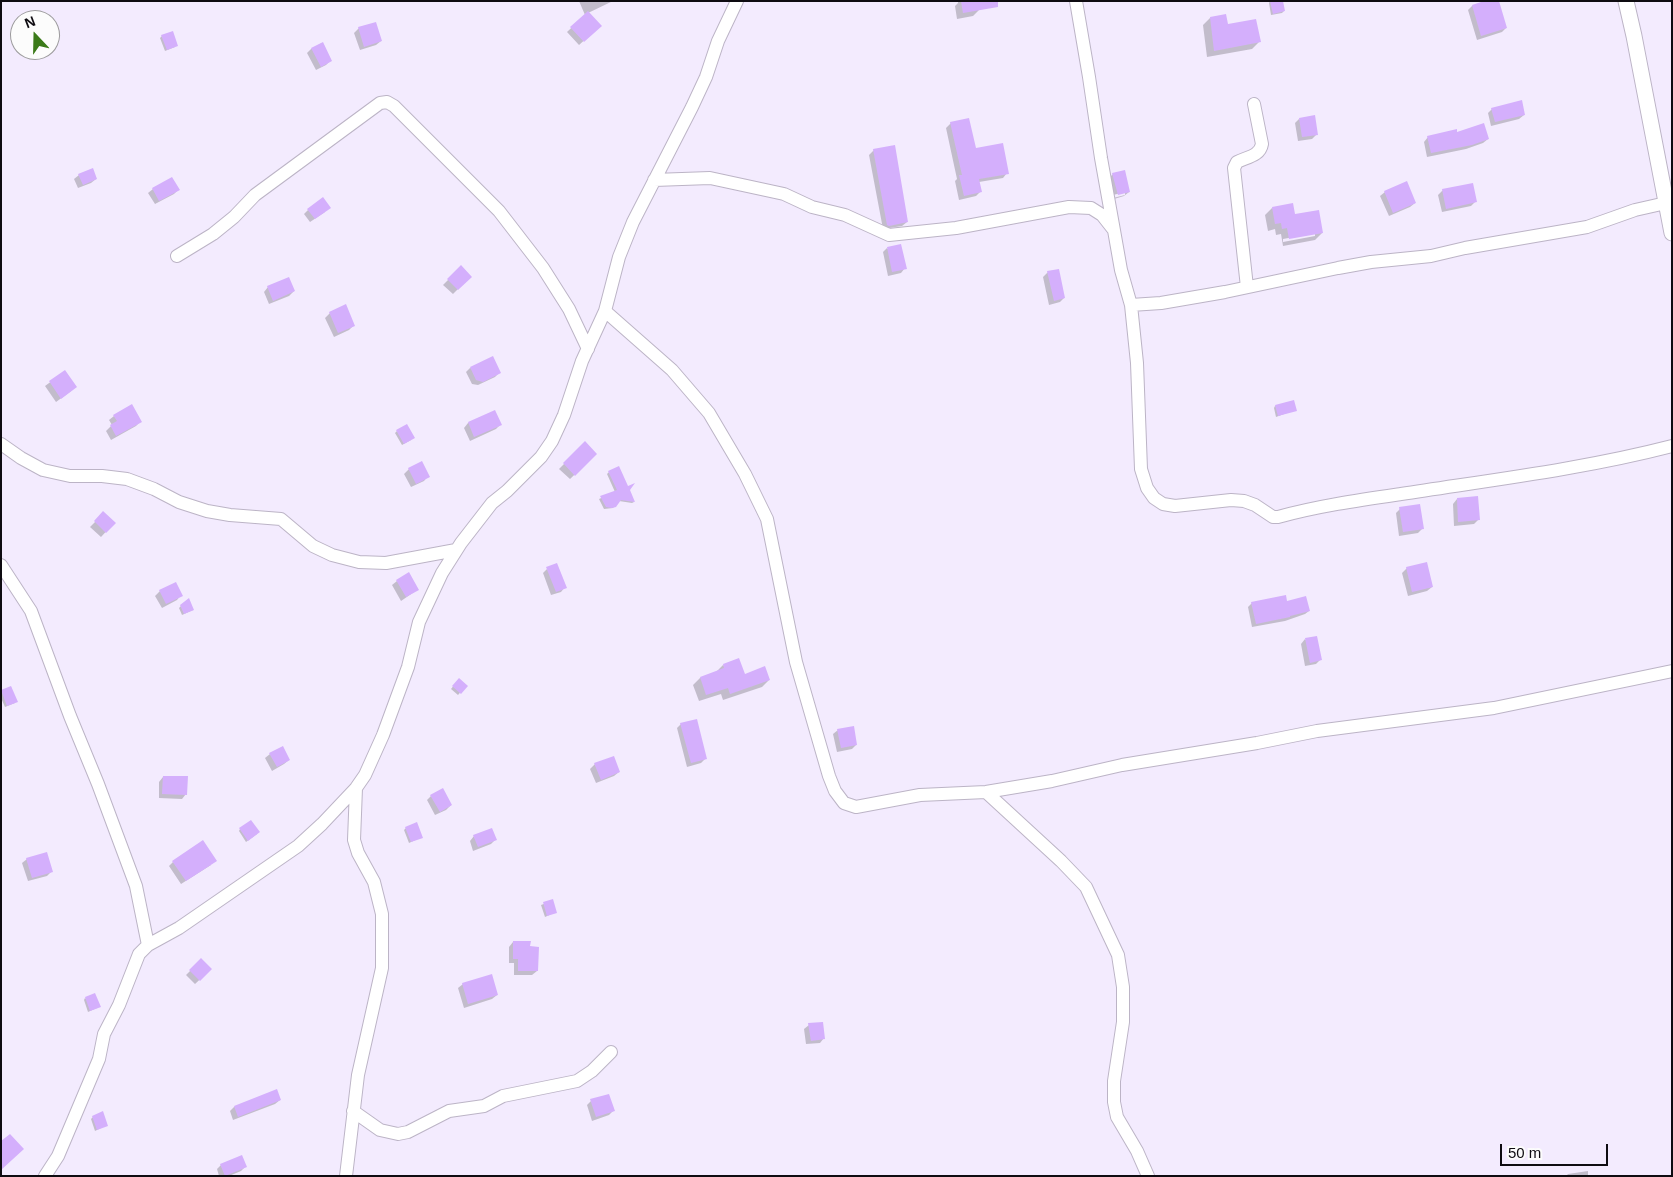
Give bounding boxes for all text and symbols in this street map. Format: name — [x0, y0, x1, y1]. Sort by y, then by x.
north arrow — [10, 10, 60, 60]
text: N — [22, 13, 38, 31]
scale bar — [1503, 1134, 1610, 1166]
text: 50 m — [1508, 1144, 1541, 1161]

